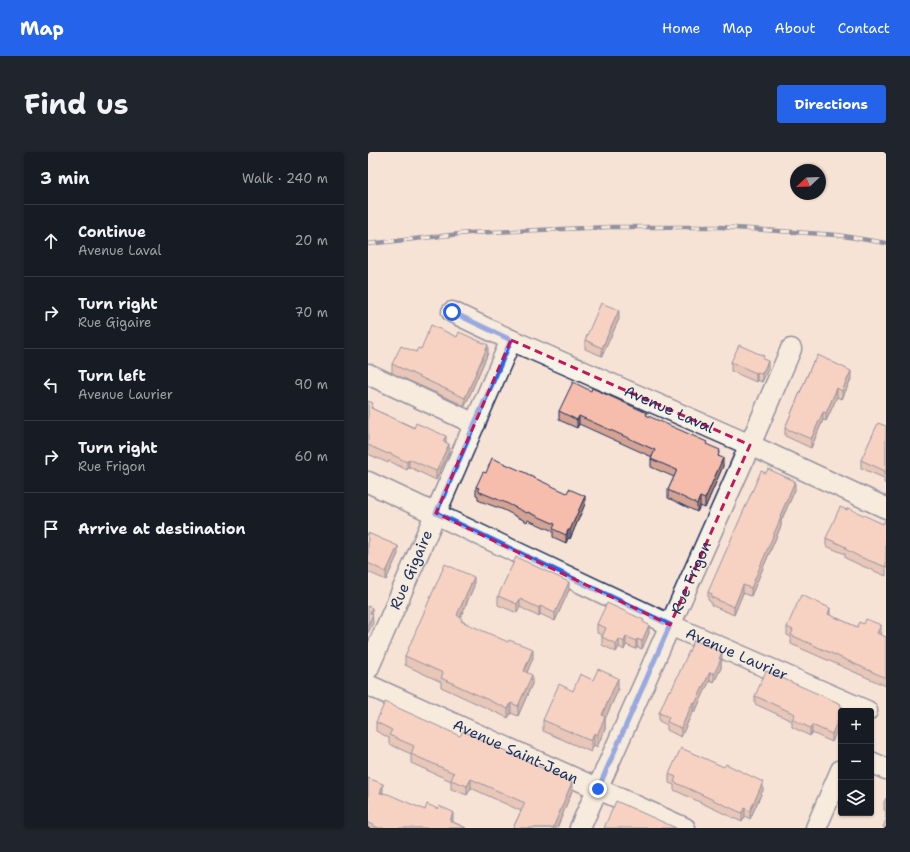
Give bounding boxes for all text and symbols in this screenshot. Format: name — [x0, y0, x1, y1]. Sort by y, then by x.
text: Map — [20, 16, 64, 41]
text: Home — [662, 19, 701, 37]
text: Map — [723, 19, 753, 37]
text: About — [775, 19, 816, 37]
text: Contact — [838, 19, 890, 37]
text: Find us — [24, 85, 129, 123]
button: Directions — [777, 85, 886, 123]
north arrow — [790, 164, 826, 200]
text: 3 min — [40, 167, 90, 189]
text: Walk · 240 m — [242, 170, 328, 187]
text: Continue — [78, 222, 146, 242]
icon: ahead — [40, 230, 62, 252]
text: 20 m — [295, 232, 328, 249]
text: Avenue Laval — [78, 242, 162, 259]
text: Turn right — [78, 294, 158, 314]
icon: right — [40, 302, 62, 324]
route start — [443, 303, 461, 321]
text: 70 m — [294, 304, 328, 321]
text: Rue Gigaire — [78, 314, 151, 331]
text: Turn left — [78, 366, 146, 386]
icon: left — [40, 374, 62, 396]
text: 90 m — [294, 376, 328, 393]
street label: Avenue Laval — [621, 381, 718, 438]
text: Avenue Laurier — [78, 386, 173, 403]
text: Turn right — [78, 438, 158, 458]
icon: right — [40, 446, 62, 468]
text: 60 m — [295, 448, 328, 465]
text: Rue Frigon — [78, 458, 145, 475]
icon: arrive — [40, 518, 62, 540]
text: Arrive at destination — [78, 519, 246, 539]
street label: Rue Gigaire — [385, 527, 437, 613]
street label: Rue Frigon — [666, 538, 716, 617]
street label: Avenue Laurier — [682, 623, 791, 685]
map controls — [838, 708, 874, 816]
button: + — [838, 708, 874, 744]
street label: Avenue Saint-Jean — [450, 715, 582, 789]
button: − — [838, 744, 874, 780]
route end — [589, 780, 607, 798]
button: layers — [838, 780, 874, 816]

